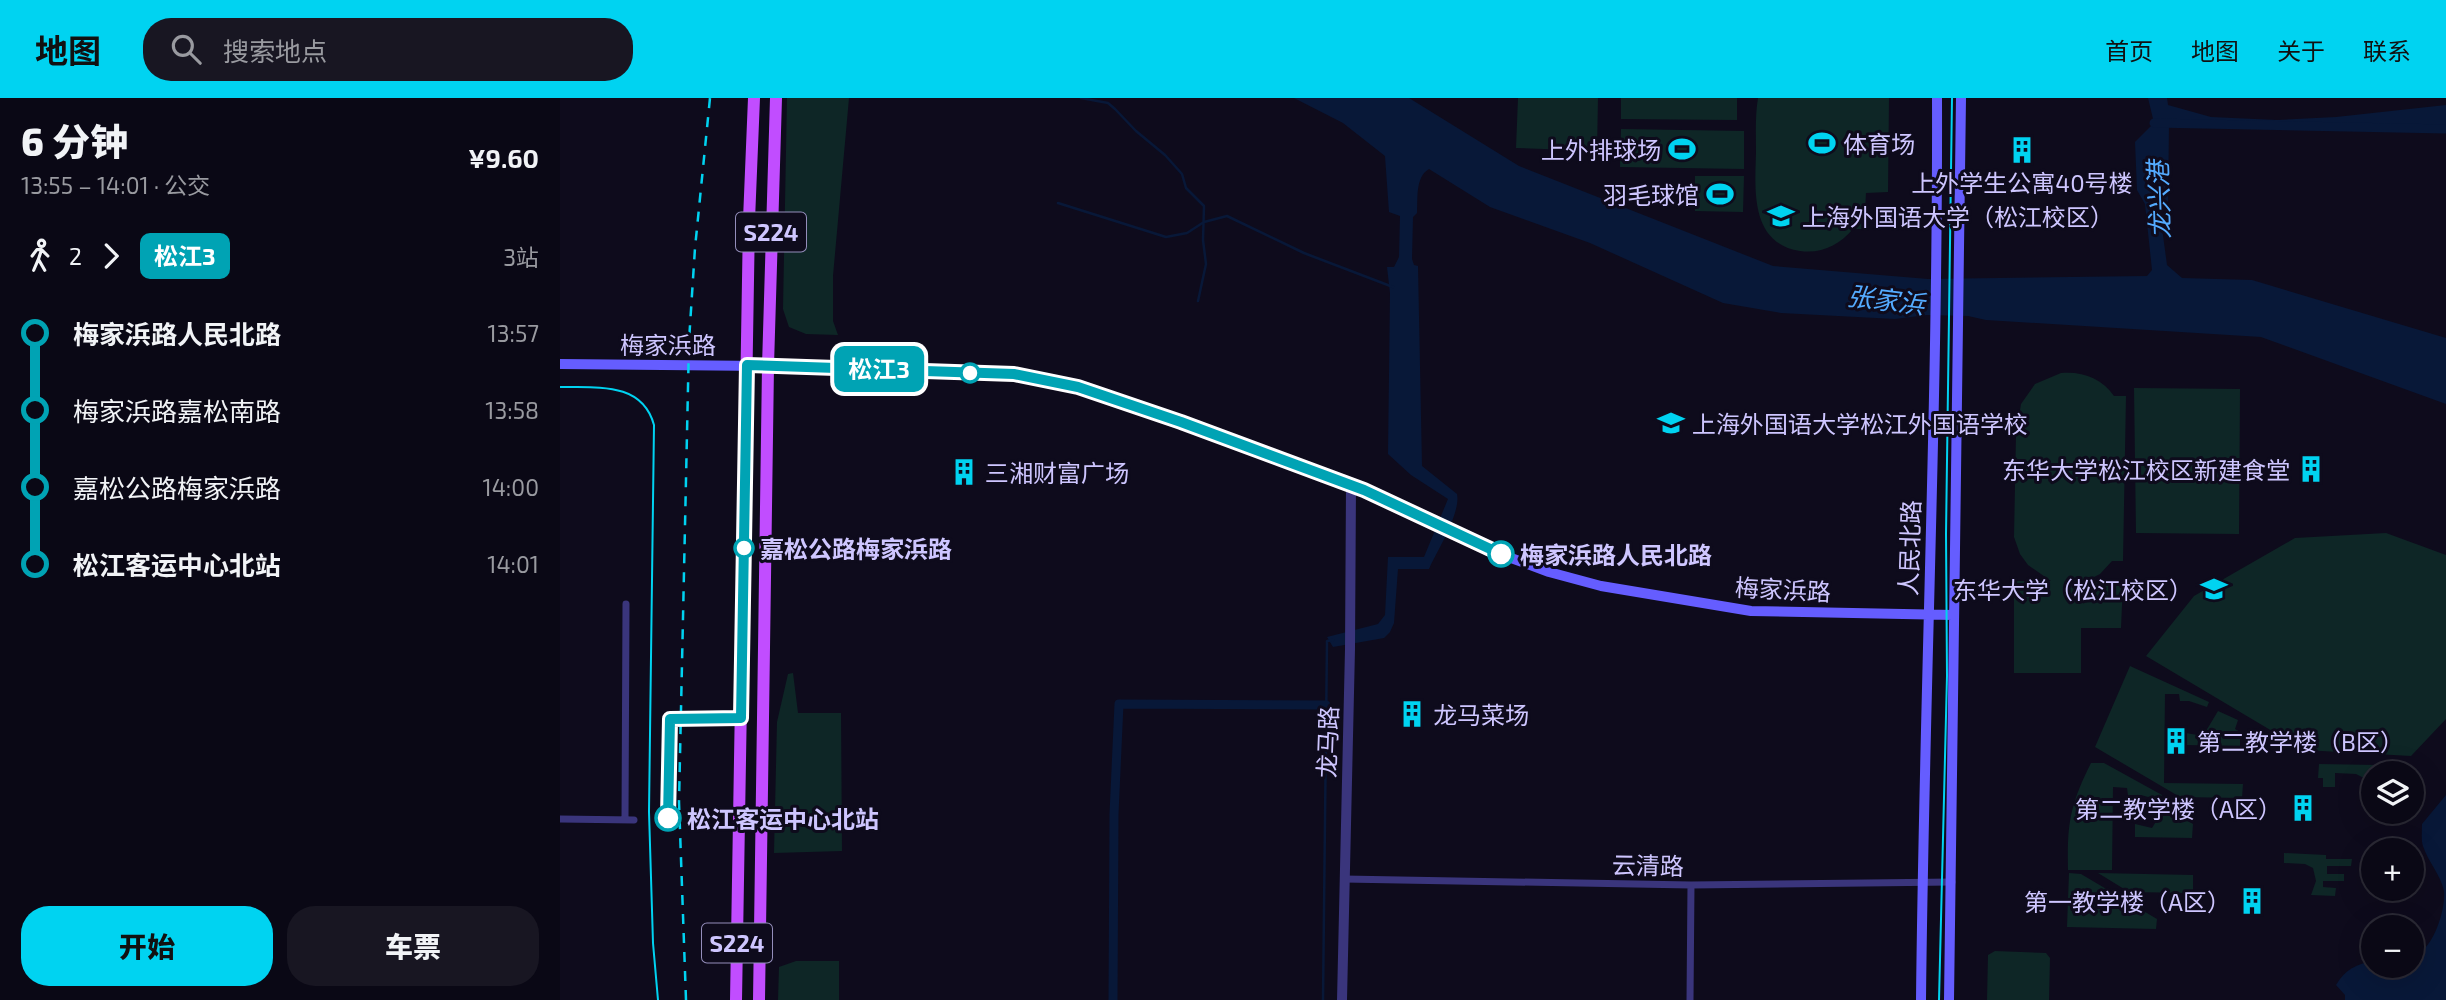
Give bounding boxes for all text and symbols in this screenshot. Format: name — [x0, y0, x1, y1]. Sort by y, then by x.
search box — [143, 18, 633, 81]
text: 地图 — [35, 30, 101, 70]
icon: search — [167, 30, 205, 68]
text: 搜索地点 — [223, 35, 327, 66]
text: 首页 — [2105, 36, 2153, 65]
text: 地图 — [2191, 36, 2239, 65]
text: 关于 — [2277, 36, 2325, 65]
text: 联系 — [2363, 36, 2411, 65]
text: 6 分钟 — [21, 118, 128, 164]
sports icon: 体育场 — [1807, 128, 1837, 158]
place label: 体育场 — [1843, 129, 1915, 158]
sports icon: 上外排球场 — [1667, 134, 1697, 164]
place label: 上外排球场 — [1541, 135, 1661, 164]
building icon: 上外学生公寓40号楼 — [2007, 135, 2037, 165]
text: ¥9.60 — [468, 142, 539, 173]
water label: 龙兴港 — [2141, 156, 2175, 240]
place label: 上外学生公寓40号楼 — [1911, 168, 2133, 197]
text: 13:55 – 14:01 · 公交 — [21, 171, 210, 199]
sports icon: 羽毛球馆 — [1705, 179, 1735, 209]
place label: 羽毛球馆 — [1603, 180, 1699, 209]
school or university icon: 上海外国语大学（松江校区） — [1766, 201, 1796, 231]
place label: 上海外国语大学（松江校区） — [1802, 202, 2114, 231]
road number: S224 — [736, 212, 806, 252]
icon: walk — [21, 237, 59, 275]
icon: forward — [92, 237, 130, 275]
text: 松江3 — [154, 241, 216, 270]
text: 2 — [69, 242, 82, 270]
text: 3站 — [503, 243, 539, 271]
water label: 张家浜 — [1845, 279, 1929, 319]
text: 梅家浜路人民北路 — [73, 318, 281, 349]
text: 13:57 — [488, 319, 539, 347]
street label: 梅家浜路 — [620, 330, 716, 359]
line badge: 松江3 — [839, 346, 919, 392]
text: 松江3 — [848, 354, 910, 383]
unlabelled marker — [960, 363, 980, 383]
text: 梅家浜路嘉松南路 — [73, 395, 281, 426]
text: 13:58 — [485, 396, 539, 424]
school or university icon: 上海外国语大学松江外国语学校 — [1656, 408, 1686, 438]
place label: 上海外国语大学松江外国语学校 — [1692, 409, 2028, 438]
building icon: 东华大学松江校区新建食堂 — [2296, 454, 2326, 484]
place label: 东华大学松江校区新建食堂 — [2002, 455, 2290, 484]
building icon: 三湘财富广场 — [949, 457, 979, 487]
place label: 三湘财富广场 — [985, 458, 1129, 487]
text: 嘉松公路梅家浜路 — [73, 472, 281, 503]
text: 14:00 — [483, 473, 539, 501]
street label: 人民北路 — [1893, 500, 1925, 596]
place label: 嘉松公路梅家浜路 — [760, 534, 952, 563]
marker: 嘉松公路梅家浜路 — [734, 538, 754, 558]
place label: 梅家浜路人民北路 — [1520, 540, 1712, 569]
marker: 梅家浜路人民北路 — [1488, 541, 1514, 567]
text: 松江客运中心北站 — [73, 549, 281, 580]
text: 14:01 — [487, 550, 539, 578]
street label: 梅家浜路 — [1734, 572, 1832, 606]
school or university icon: 东华大学（松江校区） — [2199, 574, 2229, 604]
place label: 东华大学（松江校区） — [1953, 575, 2193, 604]
building icon: 龙马菜场 — [1397, 699, 1427, 729]
place label: 龙马菜场 — [1433, 700, 1529, 729]
street label: 龙马路 — [1311, 706, 1343, 778]
building icon: 第二教学楼（B区） — [2161, 726, 2191, 756]
place label: 第二教学楼（B区） — [2197, 727, 2404, 756]
map controls — [2361, 761, 2424, 978]
button: layers — [2361, 761, 2424, 824]
building icon: 第二教学楼（A区） — [2288, 793, 2318, 823]
place label: 第二教学楼（A区） — [2075, 794, 2282, 823]
place label: 松江客运中心北站 — [687, 804, 879, 833]
marker: 松江客运中心北站 — [655, 805, 681, 831]
button: + — [2361, 838, 2424, 901]
street label: 云清路 — [1612, 850, 1684, 880]
building icon: 第一教学楼（A区） — [2237, 886, 2267, 916]
place label: 第一教学楼（A区） — [2024, 887, 2231, 916]
button: 开始 — [21, 906, 273, 986]
button: 车票 — [287, 906, 539, 986]
button: − — [2361, 915, 2424, 978]
road number: S224 — [702, 923, 772, 962]

